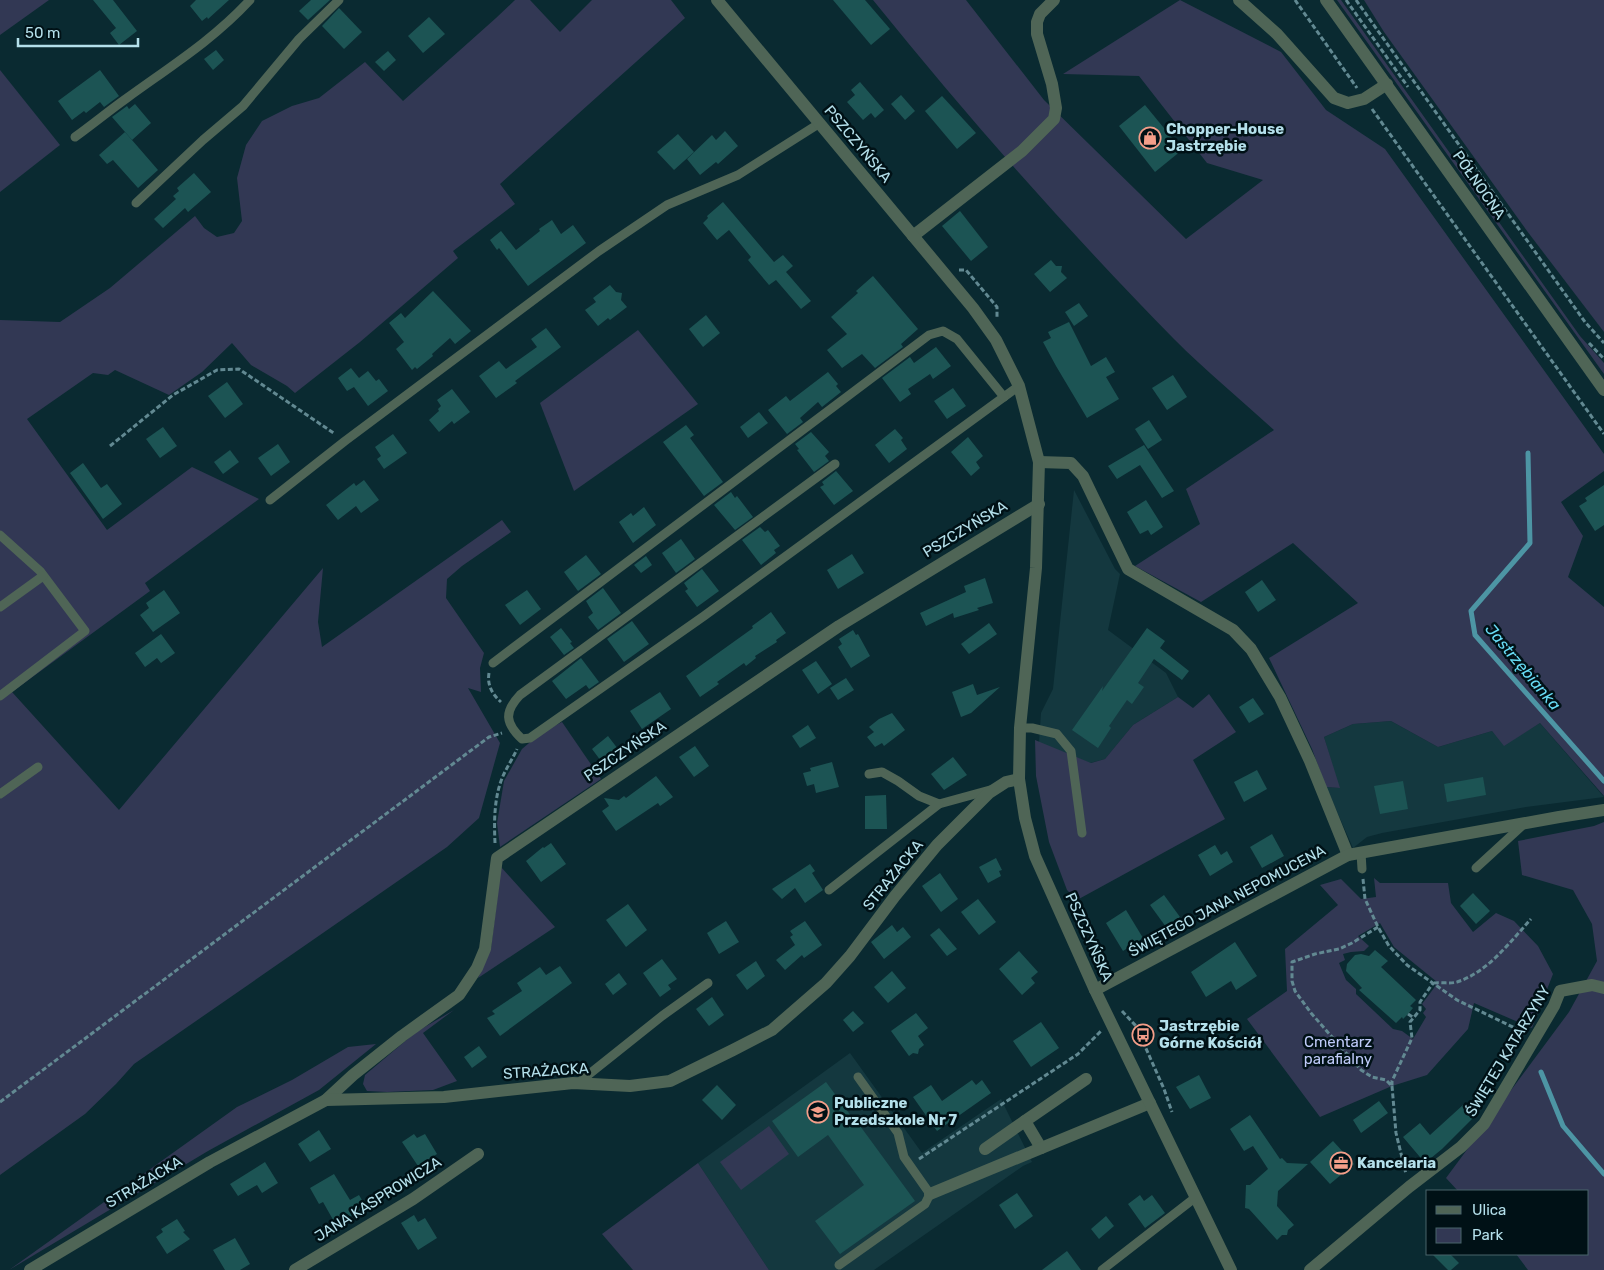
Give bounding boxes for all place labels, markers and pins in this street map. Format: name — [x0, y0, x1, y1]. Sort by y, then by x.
place label: Chopper-House Jastrzębie — [1166, 120, 1284, 155]
shop icon: Chopper-House Jastrzębie — [1138, 126, 1162, 150]
place label: Jastrzębie Górne Kościół — [1159, 1017, 1262, 1052]
bus stop icon: Jastrzębie Górne Kościół — [1131, 1023, 1155, 1047]
place label: Publiczne Przedszkole Nr 7 — [834, 1094, 958, 1129]
school or university icon: Publiczne Przedszkole Nr 7 — [806, 1100, 830, 1124]
office icon: Kancelaria — [1329, 1151, 1353, 1175]
place label: Kancelaria — [1357, 1154, 1436, 1172]

